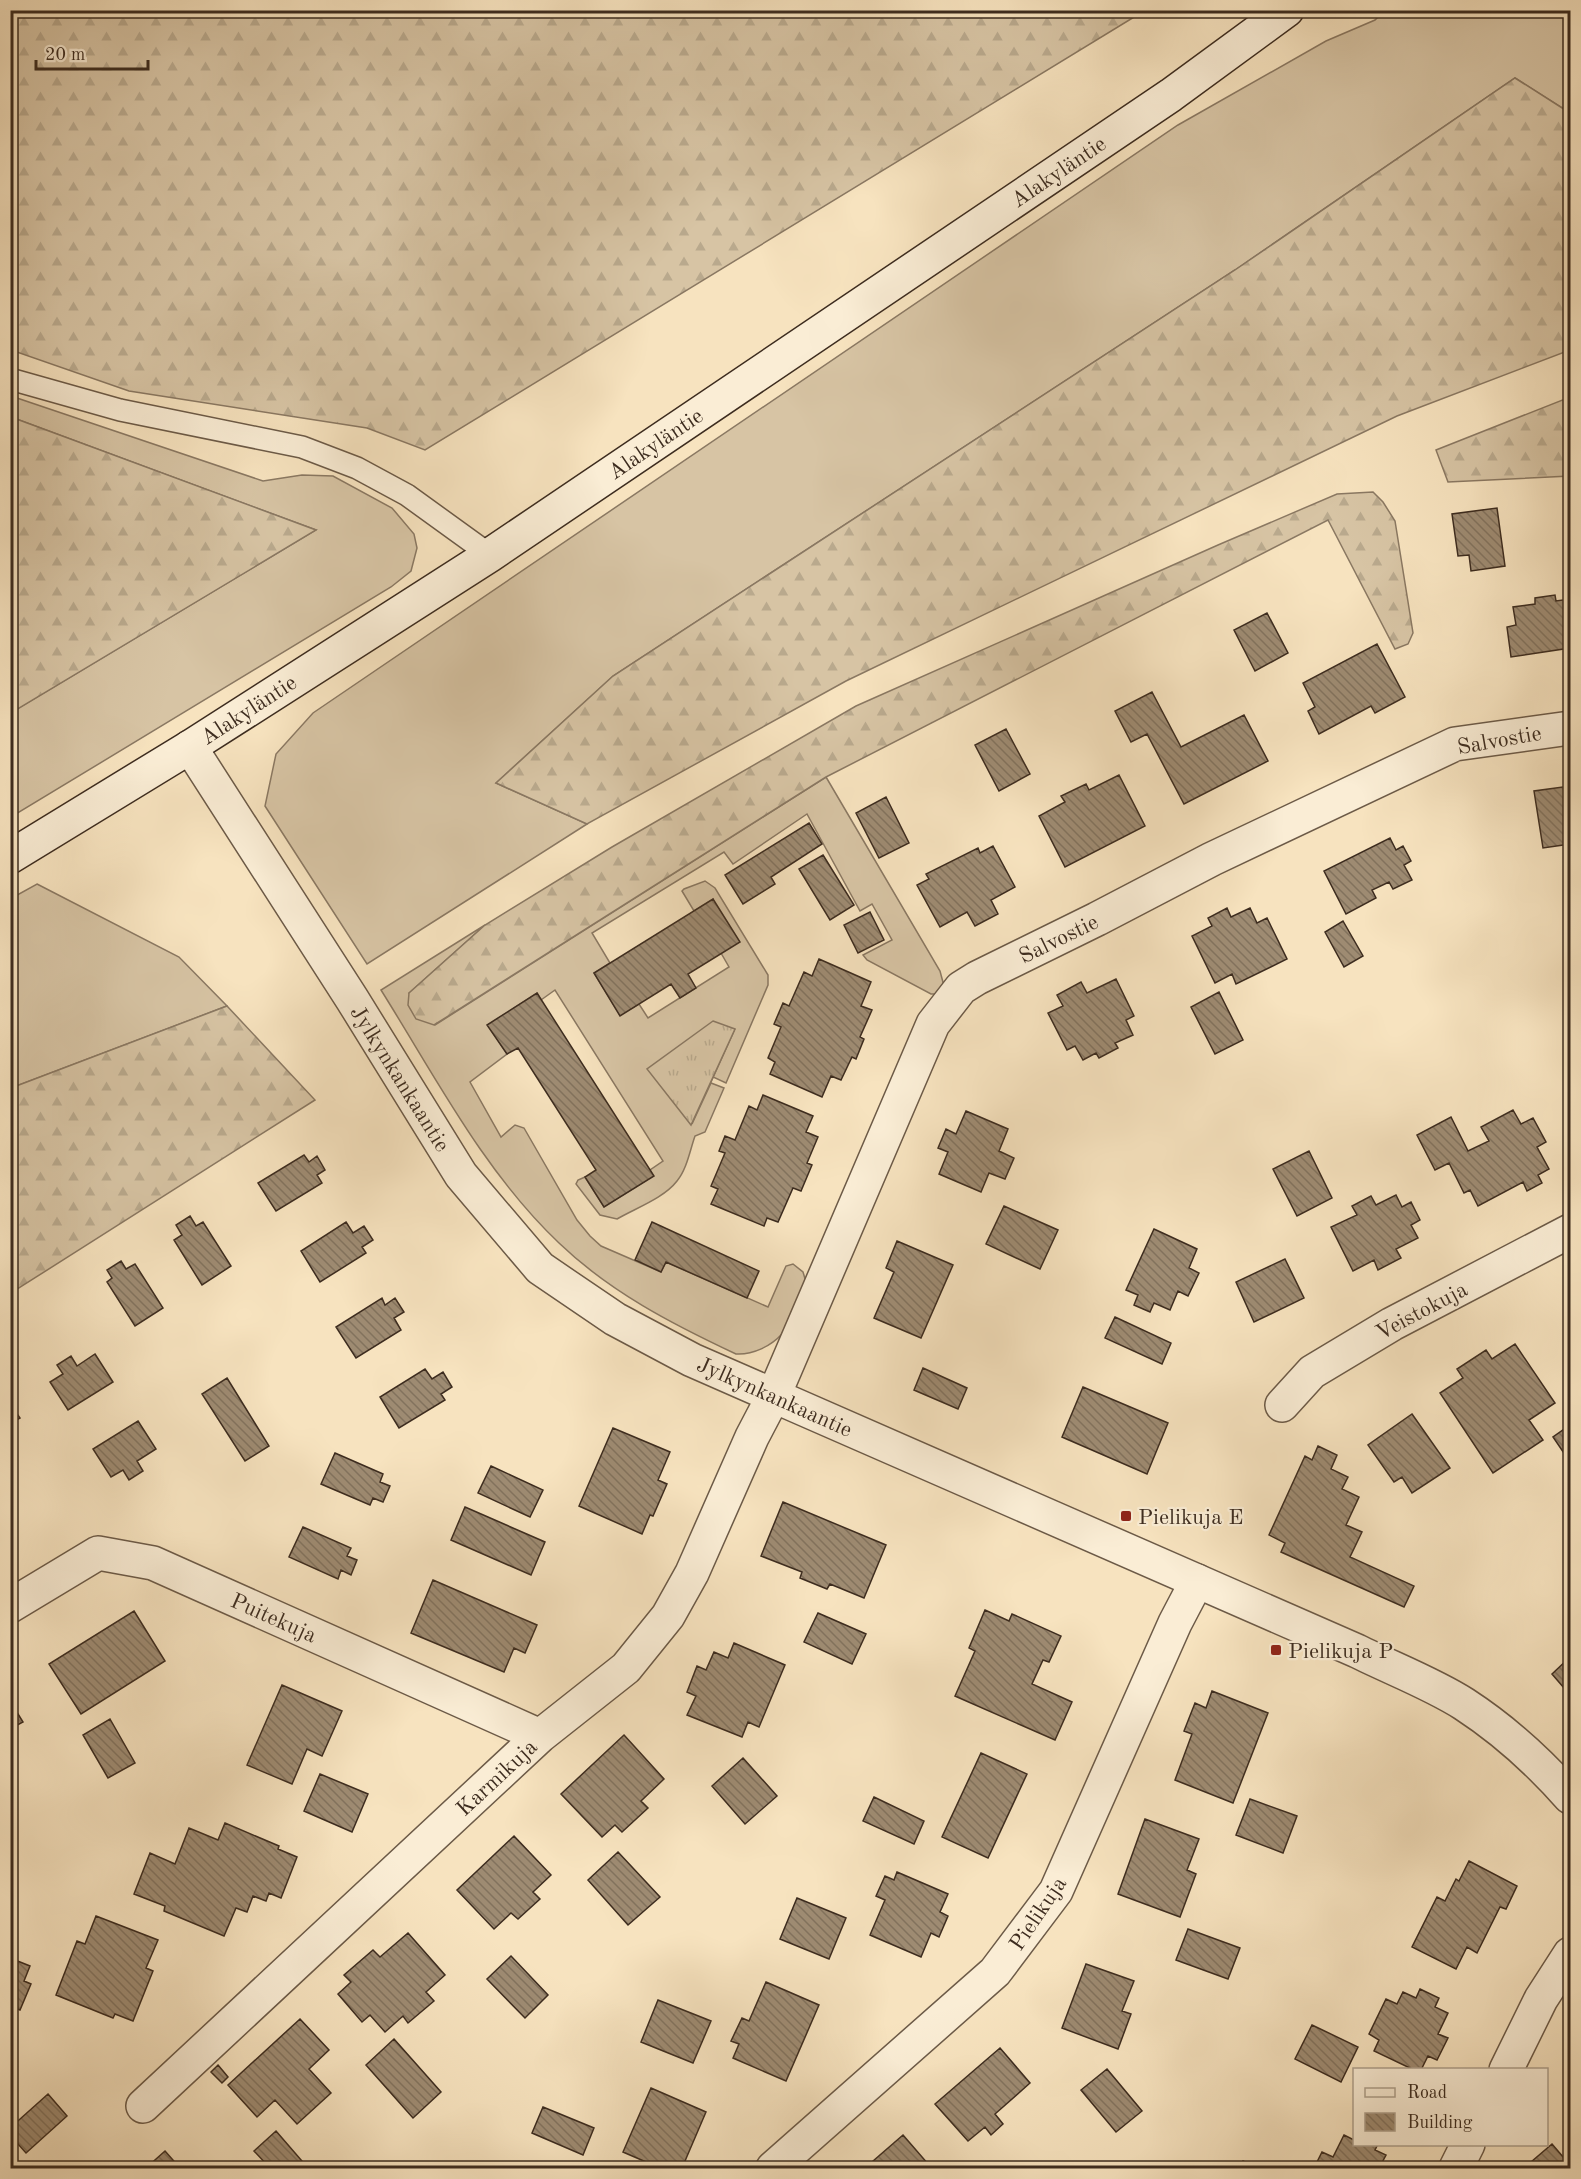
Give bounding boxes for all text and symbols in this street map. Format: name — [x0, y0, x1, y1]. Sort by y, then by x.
scale bar — [36, 33, 148, 71]
text: 20 m — [45, 46, 85, 64]
street label: Alakyläntie — [1008, 133, 1111, 212]
street label: Alakyläntie — [605, 405, 708, 484]
street label: Alakyläntie — [197, 672, 301, 750]
street label: Salvostie — [1455, 723, 1543, 759]
street label: Salvostie — [1016, 911, 1102, 968]
street label: Jylkynkankaantie — [346, 1002, 453, 1156]
street label: Veistokuja — [1373, 1278, 1471, 1345]
street label: Jylkynkankaantie — [693, 1354, 855, 1442]
place label: Pielikuja E — [1138, 1507, 1243, 1529]
marker: Pielikuja E — [1119, 1509, 1133, 1523]
street label: Puitekuja — [227, 1590, 320, 1648]
place label: Pielikuja P — [1288, 1641, 1393, 1663]
marker: Pielikuja P — [1269, 1643, 1283, 1657]
street label: Karmikuja — [453, 1736, 542, 1821]
street label: Pielikuja — [1006, 1873, 1071, 1955]
legend — [1353, 2068, 1548, 2146]
text: Road — [1407, 2084, 1447, 2102]
text: Building — [1407, 2114, 1473, 2132]

